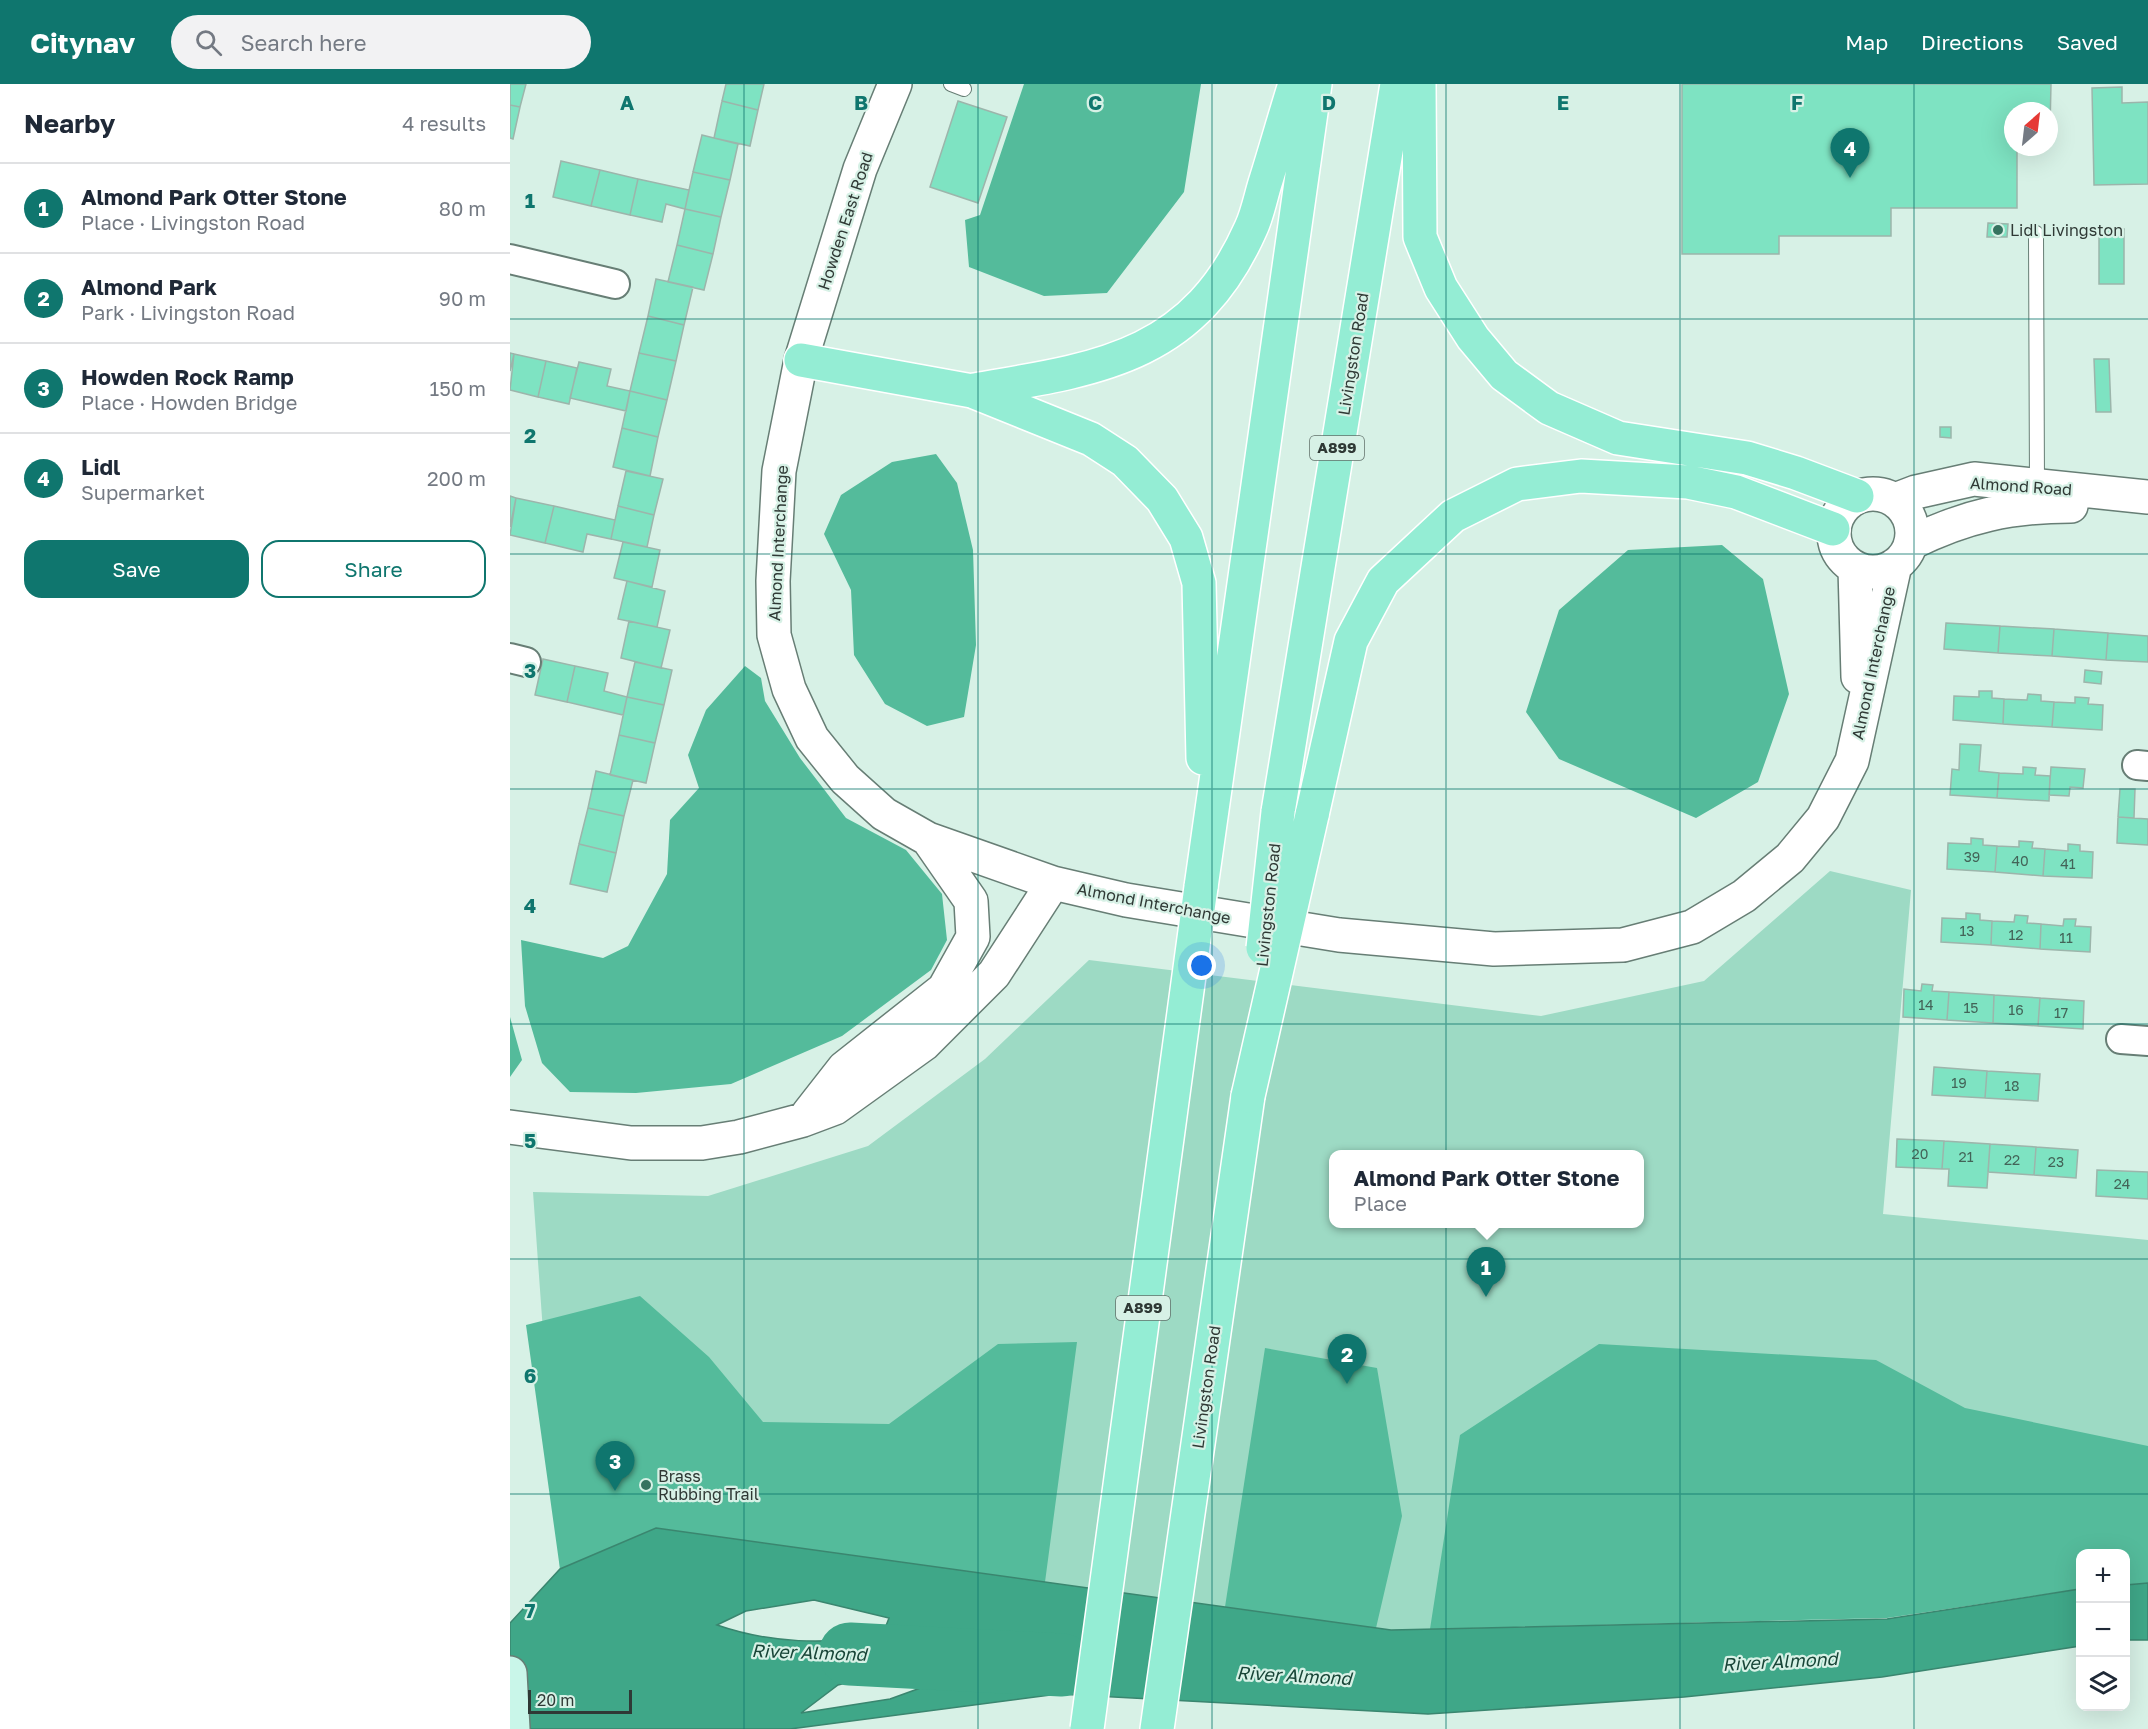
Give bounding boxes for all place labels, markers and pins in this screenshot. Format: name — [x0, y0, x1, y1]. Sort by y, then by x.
pin: 4 — [1830, 128, 1870, 178]
place label: Lidl Livingston — [2010, 220, 2123, 240]
marker: Lidl Livingston — [1991, 223, 2005, 237]
pin: 1 — [1466, 1248, 1506, 1297]
pin: 2 — [1328, 1334, 1366, 1384]
pin: 3 — [596, 1442, 634, 1491]
place label: Brass Rubbing Trail — [658, 1466, 759, 1504]
marker: Brass Rubbing Trail — [639, 1478, 653, 1492]

